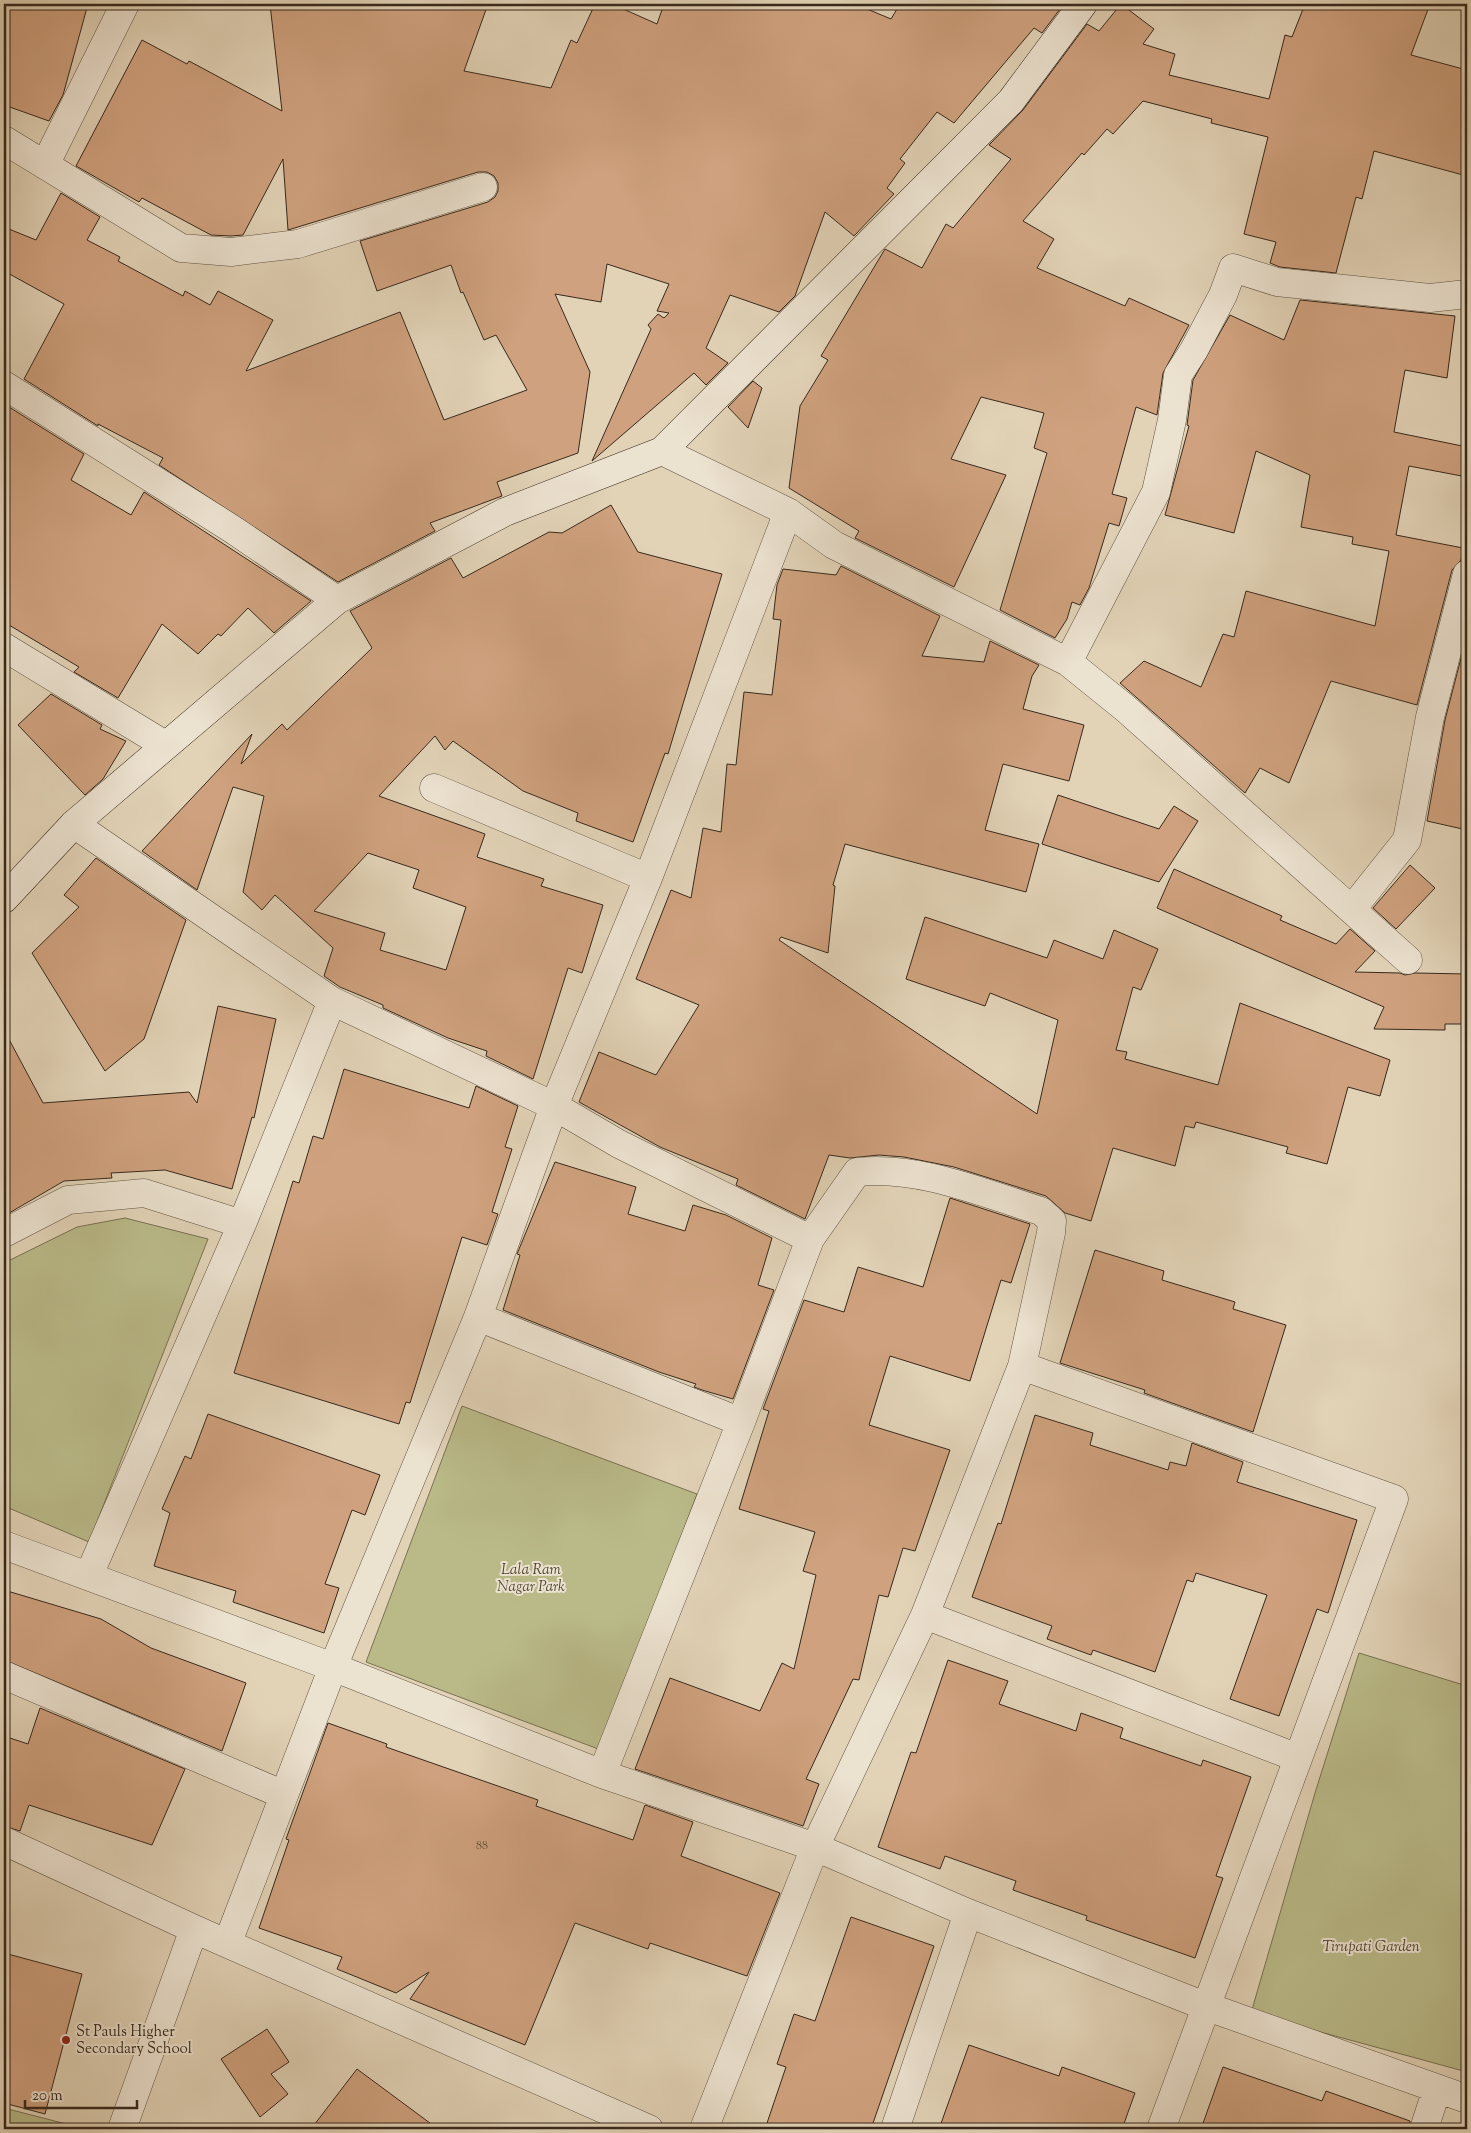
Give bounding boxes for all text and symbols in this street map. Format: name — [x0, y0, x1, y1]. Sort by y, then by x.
park label: Lala Ram Nagar Park — [497, 1560, 565, 1598]
house number: 88 — [476, 1837, 488, 1855]
park label: Tirupati Garden — [1322, 1937, 1420, 1958]
place label: St Pauls Higher Secondary School — [76, 2022, 192, 2060]
marker: St Pauls Higher Secondary School — [60, 2034, 72, 2046]
scale bar — [25, 2078, 138, 2110]
text: 20 m — [32, 2086, 63, 2107]

